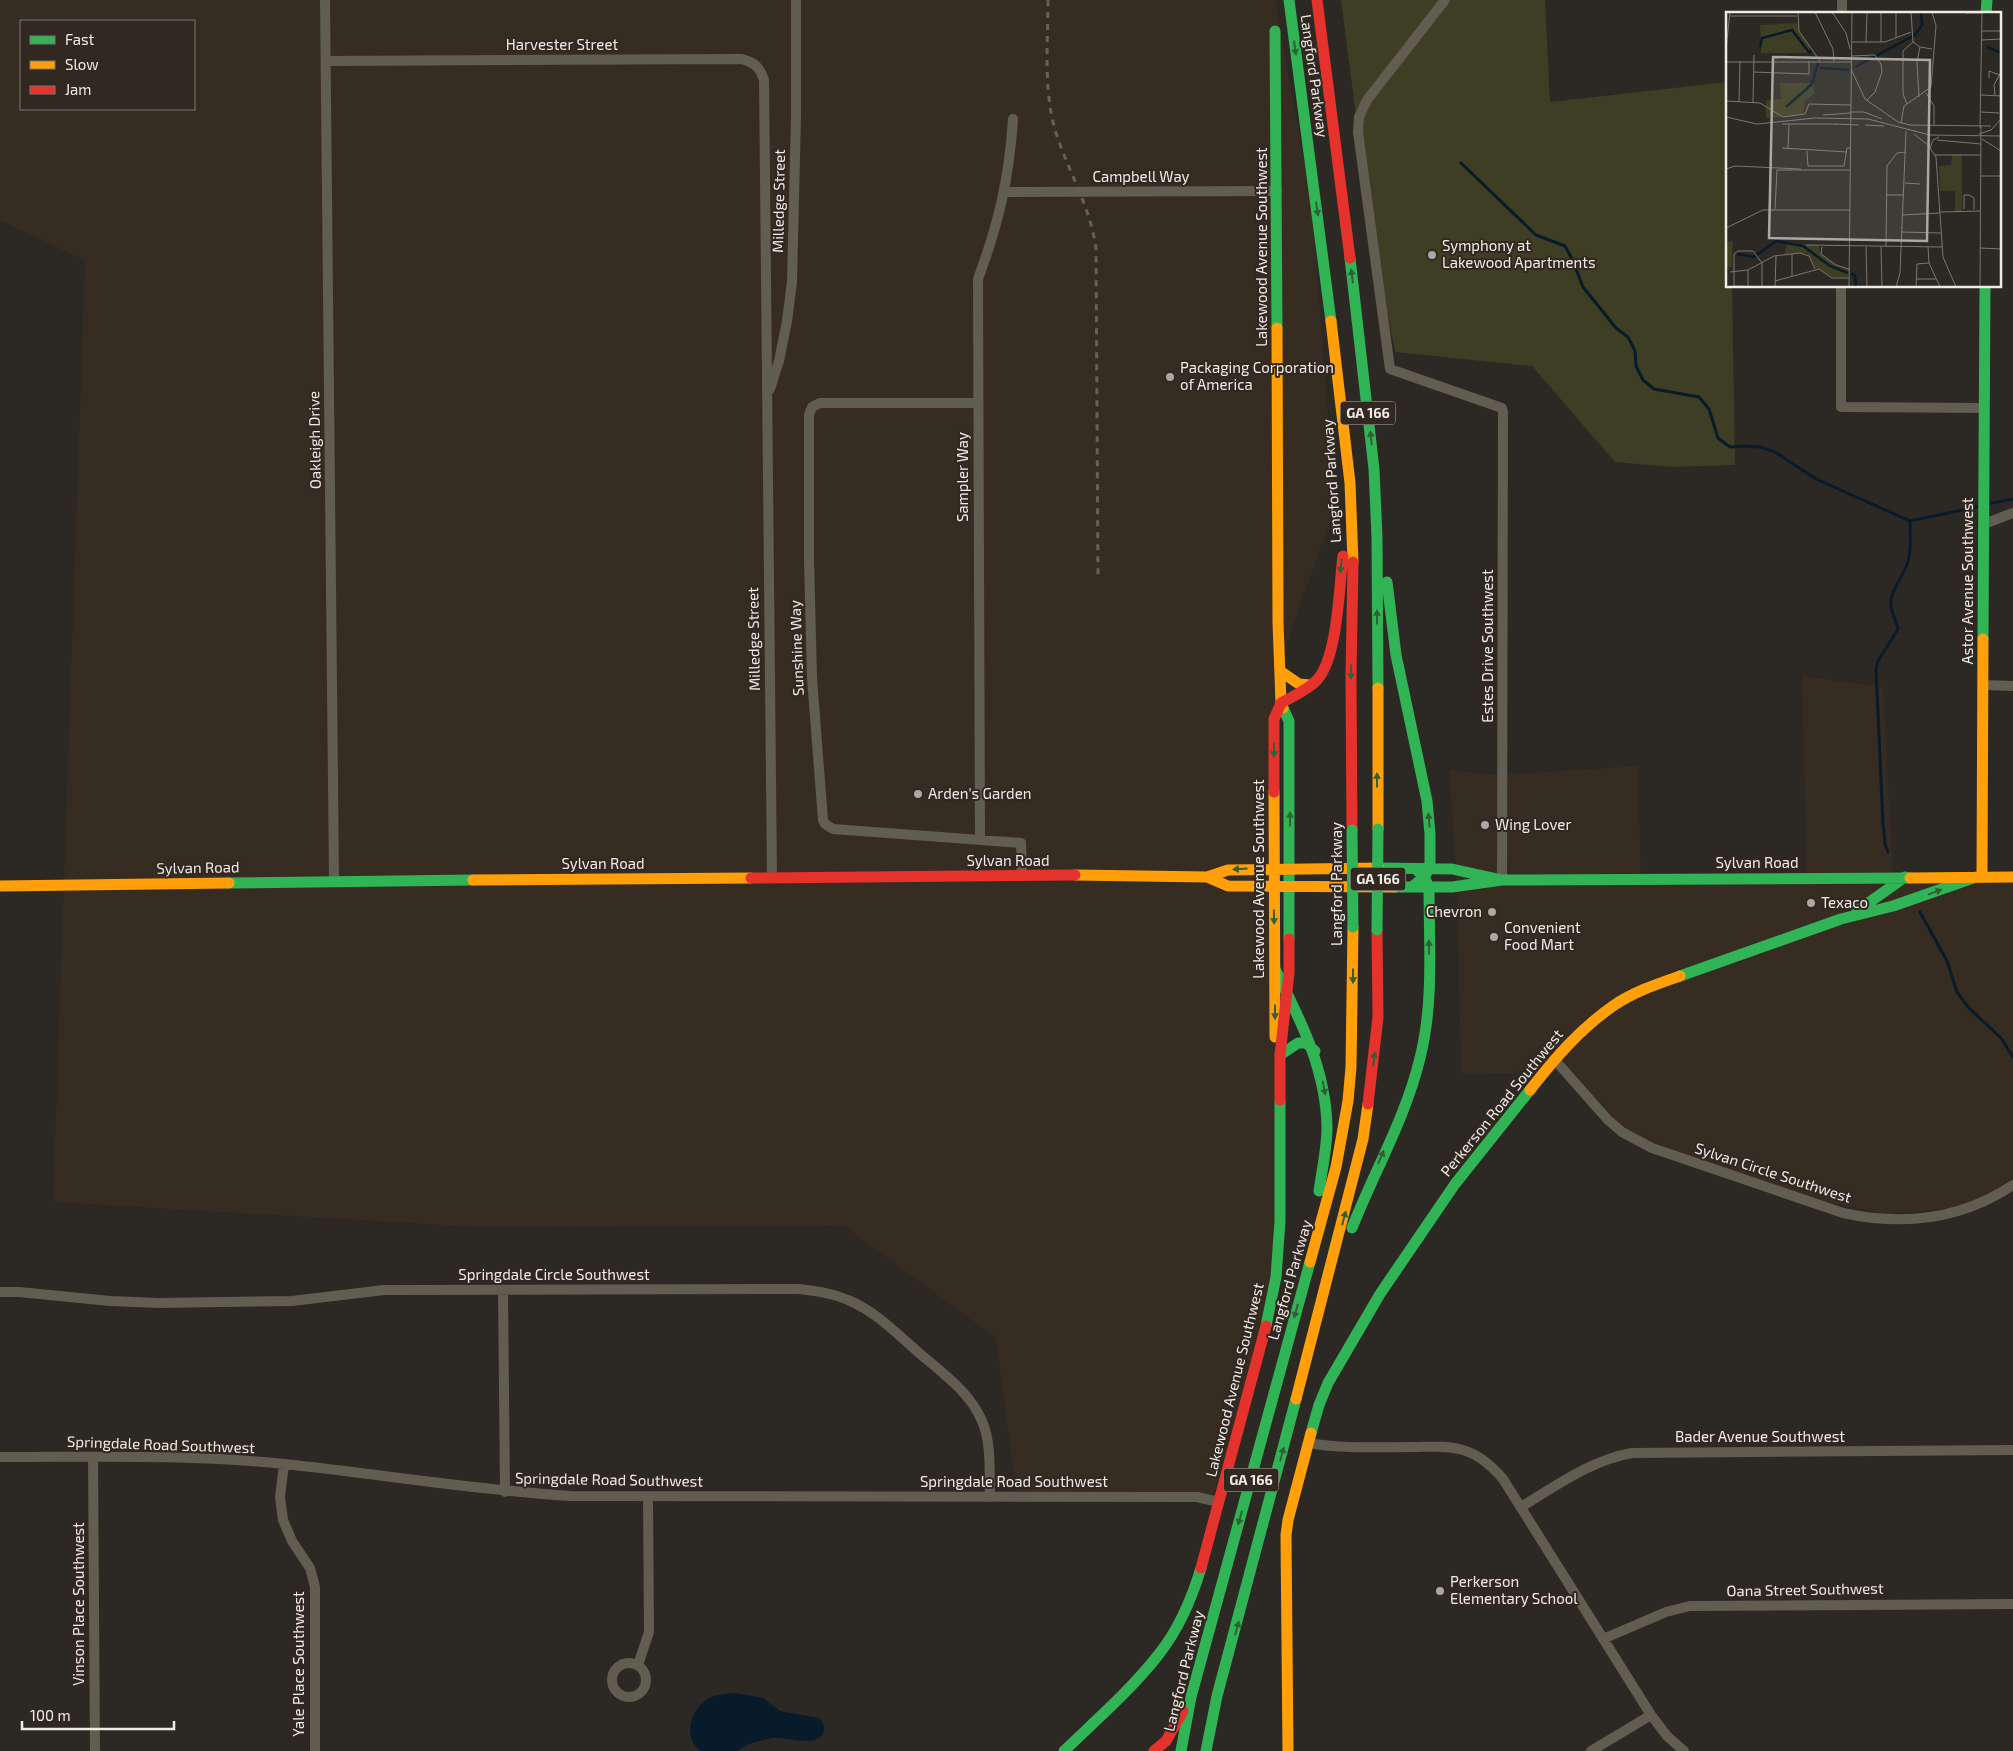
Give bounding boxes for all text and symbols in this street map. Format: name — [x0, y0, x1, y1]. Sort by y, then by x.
inset map — [1726, 12, 2000, 288]
street label: Langford Parkway — [1297, 13, 1333, 139]
legend — [20, 20, 195, 110]
text: Fast — [65, 30, 95, 48]
street label: Harvester Street — [506, 35, 618, 53]
one-way arrow — [1291, 41, 1299, 57]
text: Slow — [65, 55, 99, 73]
text: Jam — [65, 80, 91, 98]
street label: Lakewood Avenue Southwest — [1252, 147, 1270, 347]
street label: Milledge Street — [768, 149, 788, 253]
street label: Campbell Way — [1092, 167, 1190, 185]
one-way arrow — [1313, 202, 1321, 218]
place label: Symphony at Lakewood Apartments — [1442, 236, 1596, 271]
marker: Symphony at Lakewood Apartments — [1426, 249, 1438, 261]
one-way arrow — [1348, 268, 1356, 284]
place label: Packaging Corporation of America — [1180, 358, 1334, 393]
marker: Packaging Corporation of America — [1164, 371, 1176, 383]
street label: Oakleigh Drive — [304, 391, 324, 489]
road number: GA 166 — [1340, 402, 1396, 424]
street label: Langford Parkway — [1318, 418, 1344, 544]
one-way arrow — [1367, 429, 1375, 445]
street label: Sampler Way — [953, 432, 971, 522]
street label: Astor Avenue Southwest — [1958, 497, 1976, 665]
one-way arrow — [1337, 559, 1345, 575]
street label: Estes Drive Southwest — [1478, 569, 1496, 723]
street label: Milledge Street — [743, 587, 763, 691]
street label: Sunshine Way — [785, 600, 807, 696]
one-way arrow — [1373, 609, 1381, 625]
one-way arrow — [1347, 664, 1355, 680]
one-way arrow — [1270, 742, 1278, 758]
one-way arrow — [1373, 772, 1381, 788]
street label: Lakewood Avenue Southwest — [1249, 779, 1267, 979]
place label: Arden's Garden — [928, 784, 1031, 802]
marker: Arden's Garden — [912, 788, 924, 800]
one-way arrow — [1286, 811, 1294, 827]
one-way arrow — [1425, 811, 1433, 827]
place label: Wing Lover — [1495, 815, 1571, 833]
marker: Wing Lover — [1479, 819, 1491, 831]
street label: Langford Parkway — [1327, 822, 1345, 946]
street label: Sylvan Road — [966, 851, 1050, 869]
street label: Sylvan Road — [1715, 853, 1799, 871]
street label: Sylvan Road — [561, 854, 645, 872]
street label: Sylvan Road — [156, 857, 240, 877]
one-way arrow — [1231, 866, 1247, 874]
road number: GA 166 — [1350, 868, 1406, 891]
one-way arrow — [1927, 888, 1942, 895]
place label: Texaco — [1821, 893, 1868, 911]
marker: Texaco — [1805, 897, 1817, 909]
place label: Chevron — [1426, 902, 1482, 920]
marker: Chevron — [1486, 906, 1498, 918]
one-way arrow — [1270, 910, 1278, 926]
place label: Convenient Food Mart — [1504, 918, 1581, 953]
marker: Convenient Food Mart — [1488, 931, 1500, 943]
one-way arrow — [1425, 939, 1433, 955]
one-way arrow — [1349, 968, 1357, 984]
one-way arrow — [1271, 1004, 1279, 1020]
street label: Perkerson Road Southwest — [1436, 1025, 1566, 1180]
one-way arrow — [1371, 1050, 1379, 1066]
one-way arrow — [1320, 1080, 1328, 1096]
street label: Sylvan Circle Southwest — [1693, 1138, 1854, 1206]
one-way arrow — [1378, 1150, 1386, 1164]
one-way arrow — [1340, 1210, 1348, 1225]
street label: Langford Parkway — [1263, 1218, 1315, 1342]
street label: Springdale Circle Southwest — [458, 1265, 650, 1283]
street label: Lakewood Avenue Southwest — [1201, 1280, 1267, 1479]
one-way arrow — [1292, 1303, 1300, 1318]
street label: Bader Avenue Southwest — [1675, 1427, 1845, 1445]
street label: Springdale Road Southwest — [67, 1432, 256, 1456]
one-way arrow — [1279, 1446, 1287, 1461]
street label: Springdale Road Southwest — [515, 1468, 703, 1490]
road number: GA 166 — [1224, 1468, 1278, 1492]
street label: Springdale Road Southwest — [920, 1472, 1108, 1490]
one-way arrow — [1236, 1511, 1244, 1526]
street label: Vinson Place Southwest — [69, 1522, 87, 1686]
place label: Perkerson Elementary School — [1450, 1572, 1578, 1607]
street label: Oana Street Southwest — [1726, 1579, 1884, 1599]
marker: Perkerson Elementary School — [1434, 1585, 1446, 1597]
street label: Yale Place Southwest — [289, 1591, 307, 1737]
street label: Langford Parkway — [1159, 1608, 1207, 1733]
one-way arrow — [1233, 1620, 1241, 1635]
scale bar — [22, 1698, 175, 1730]
text: 100 m — [30, 1706, 71, 1724]

